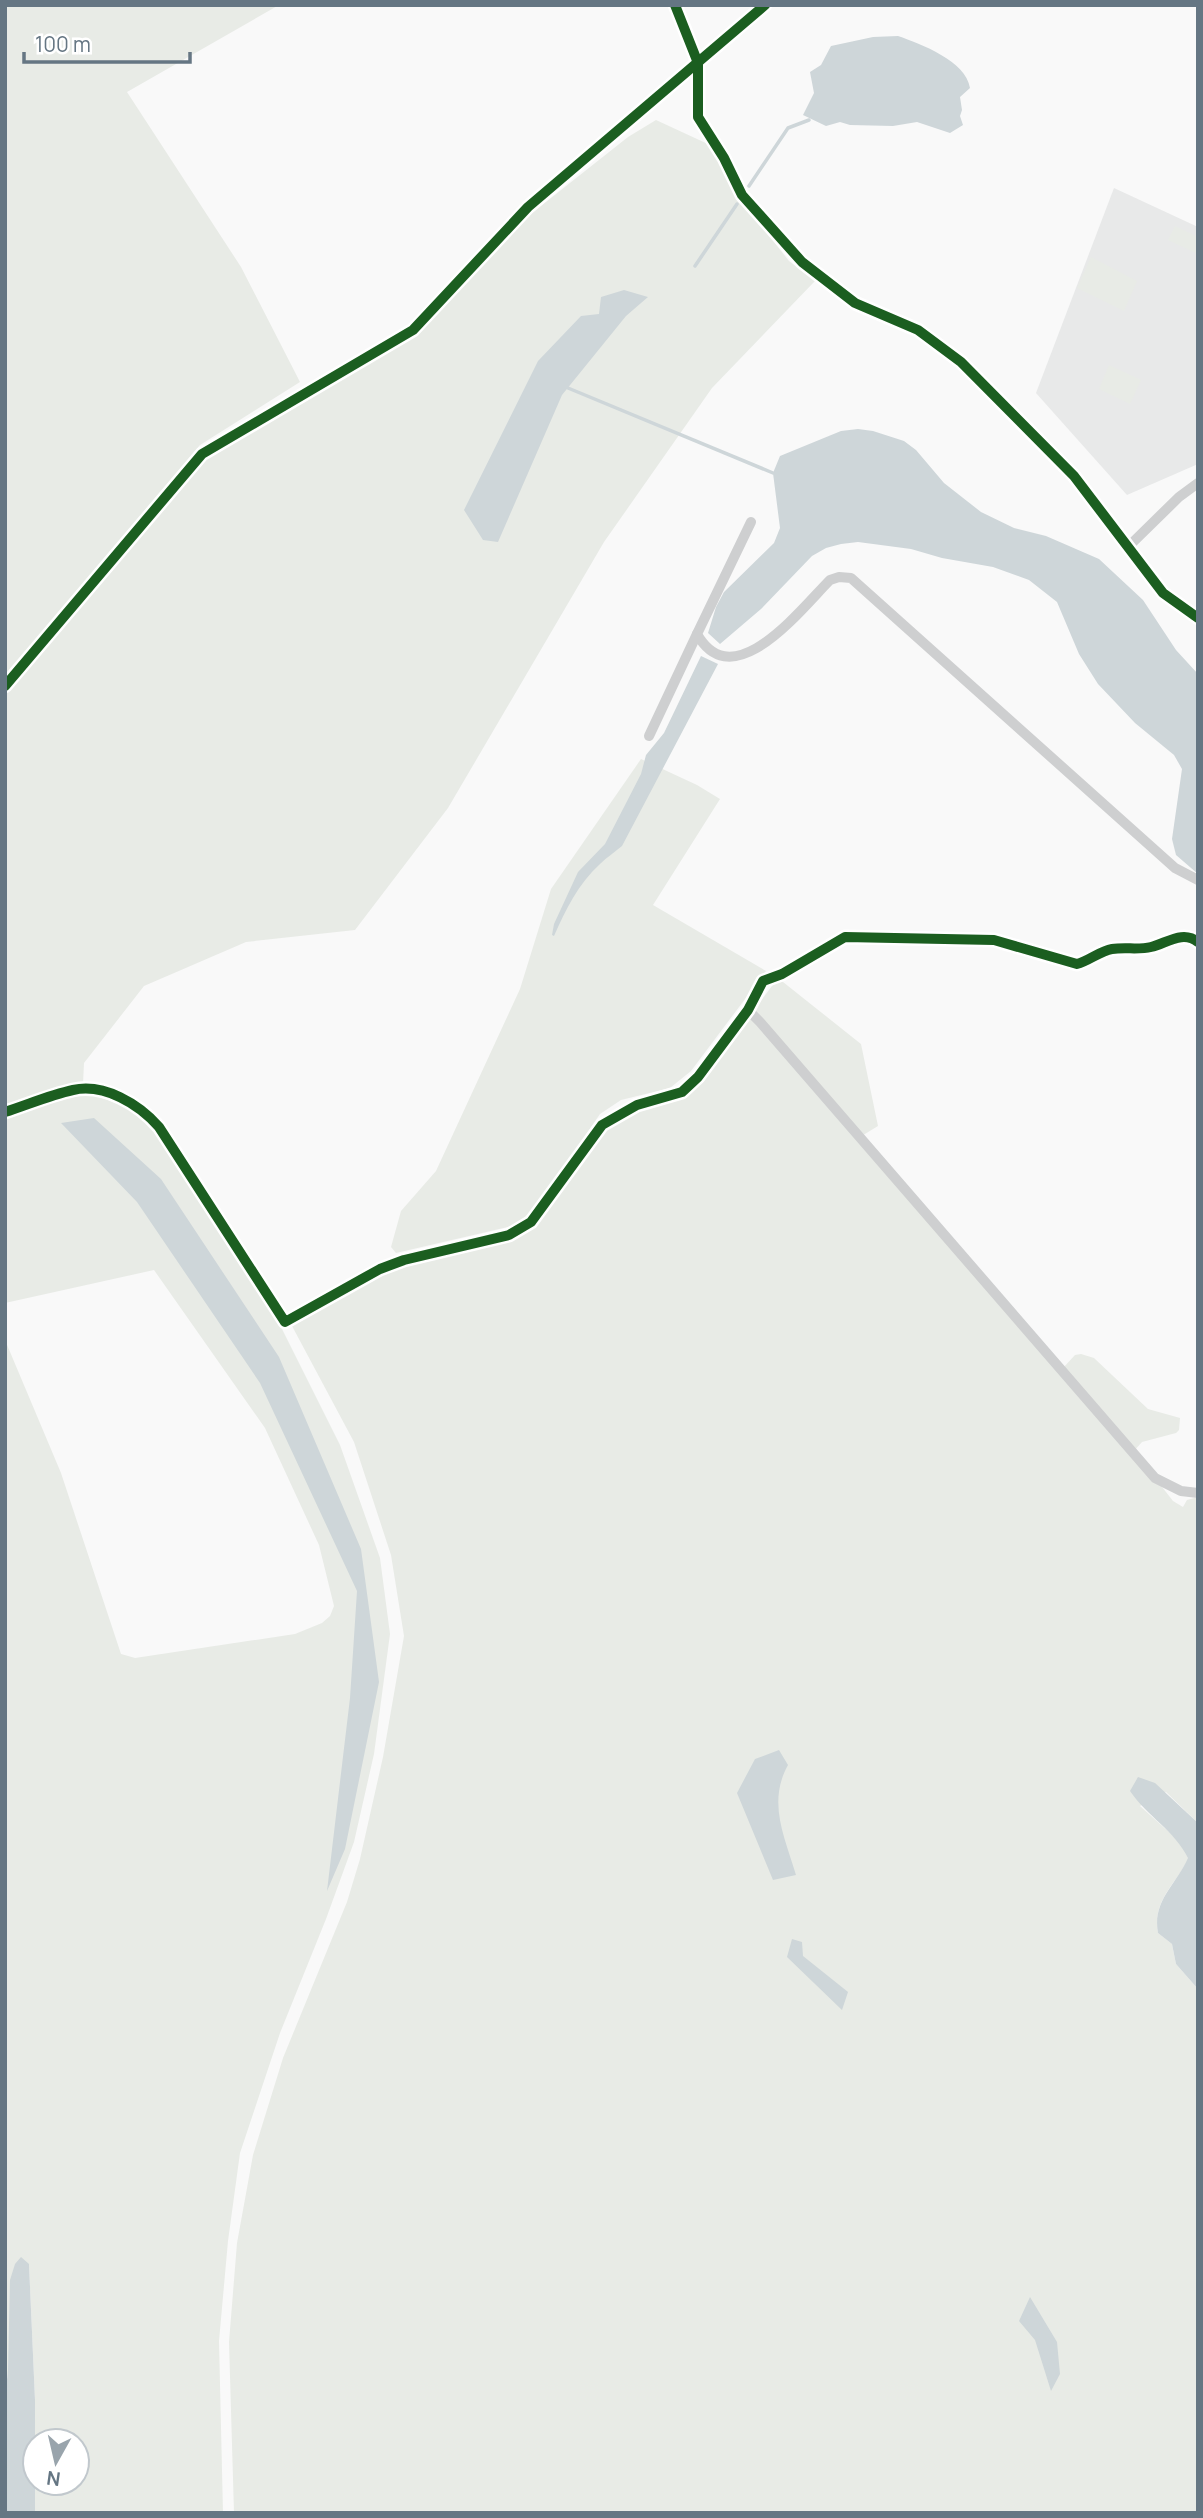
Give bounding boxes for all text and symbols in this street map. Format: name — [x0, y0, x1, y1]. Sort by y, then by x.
scale bar — [24, 21, 191, 65]
text: 100 m — [35, 30, 91, 58]
north arrow — [21, 2427, 91, 2497]
text: N — [45, 2465, 62, 2493]

